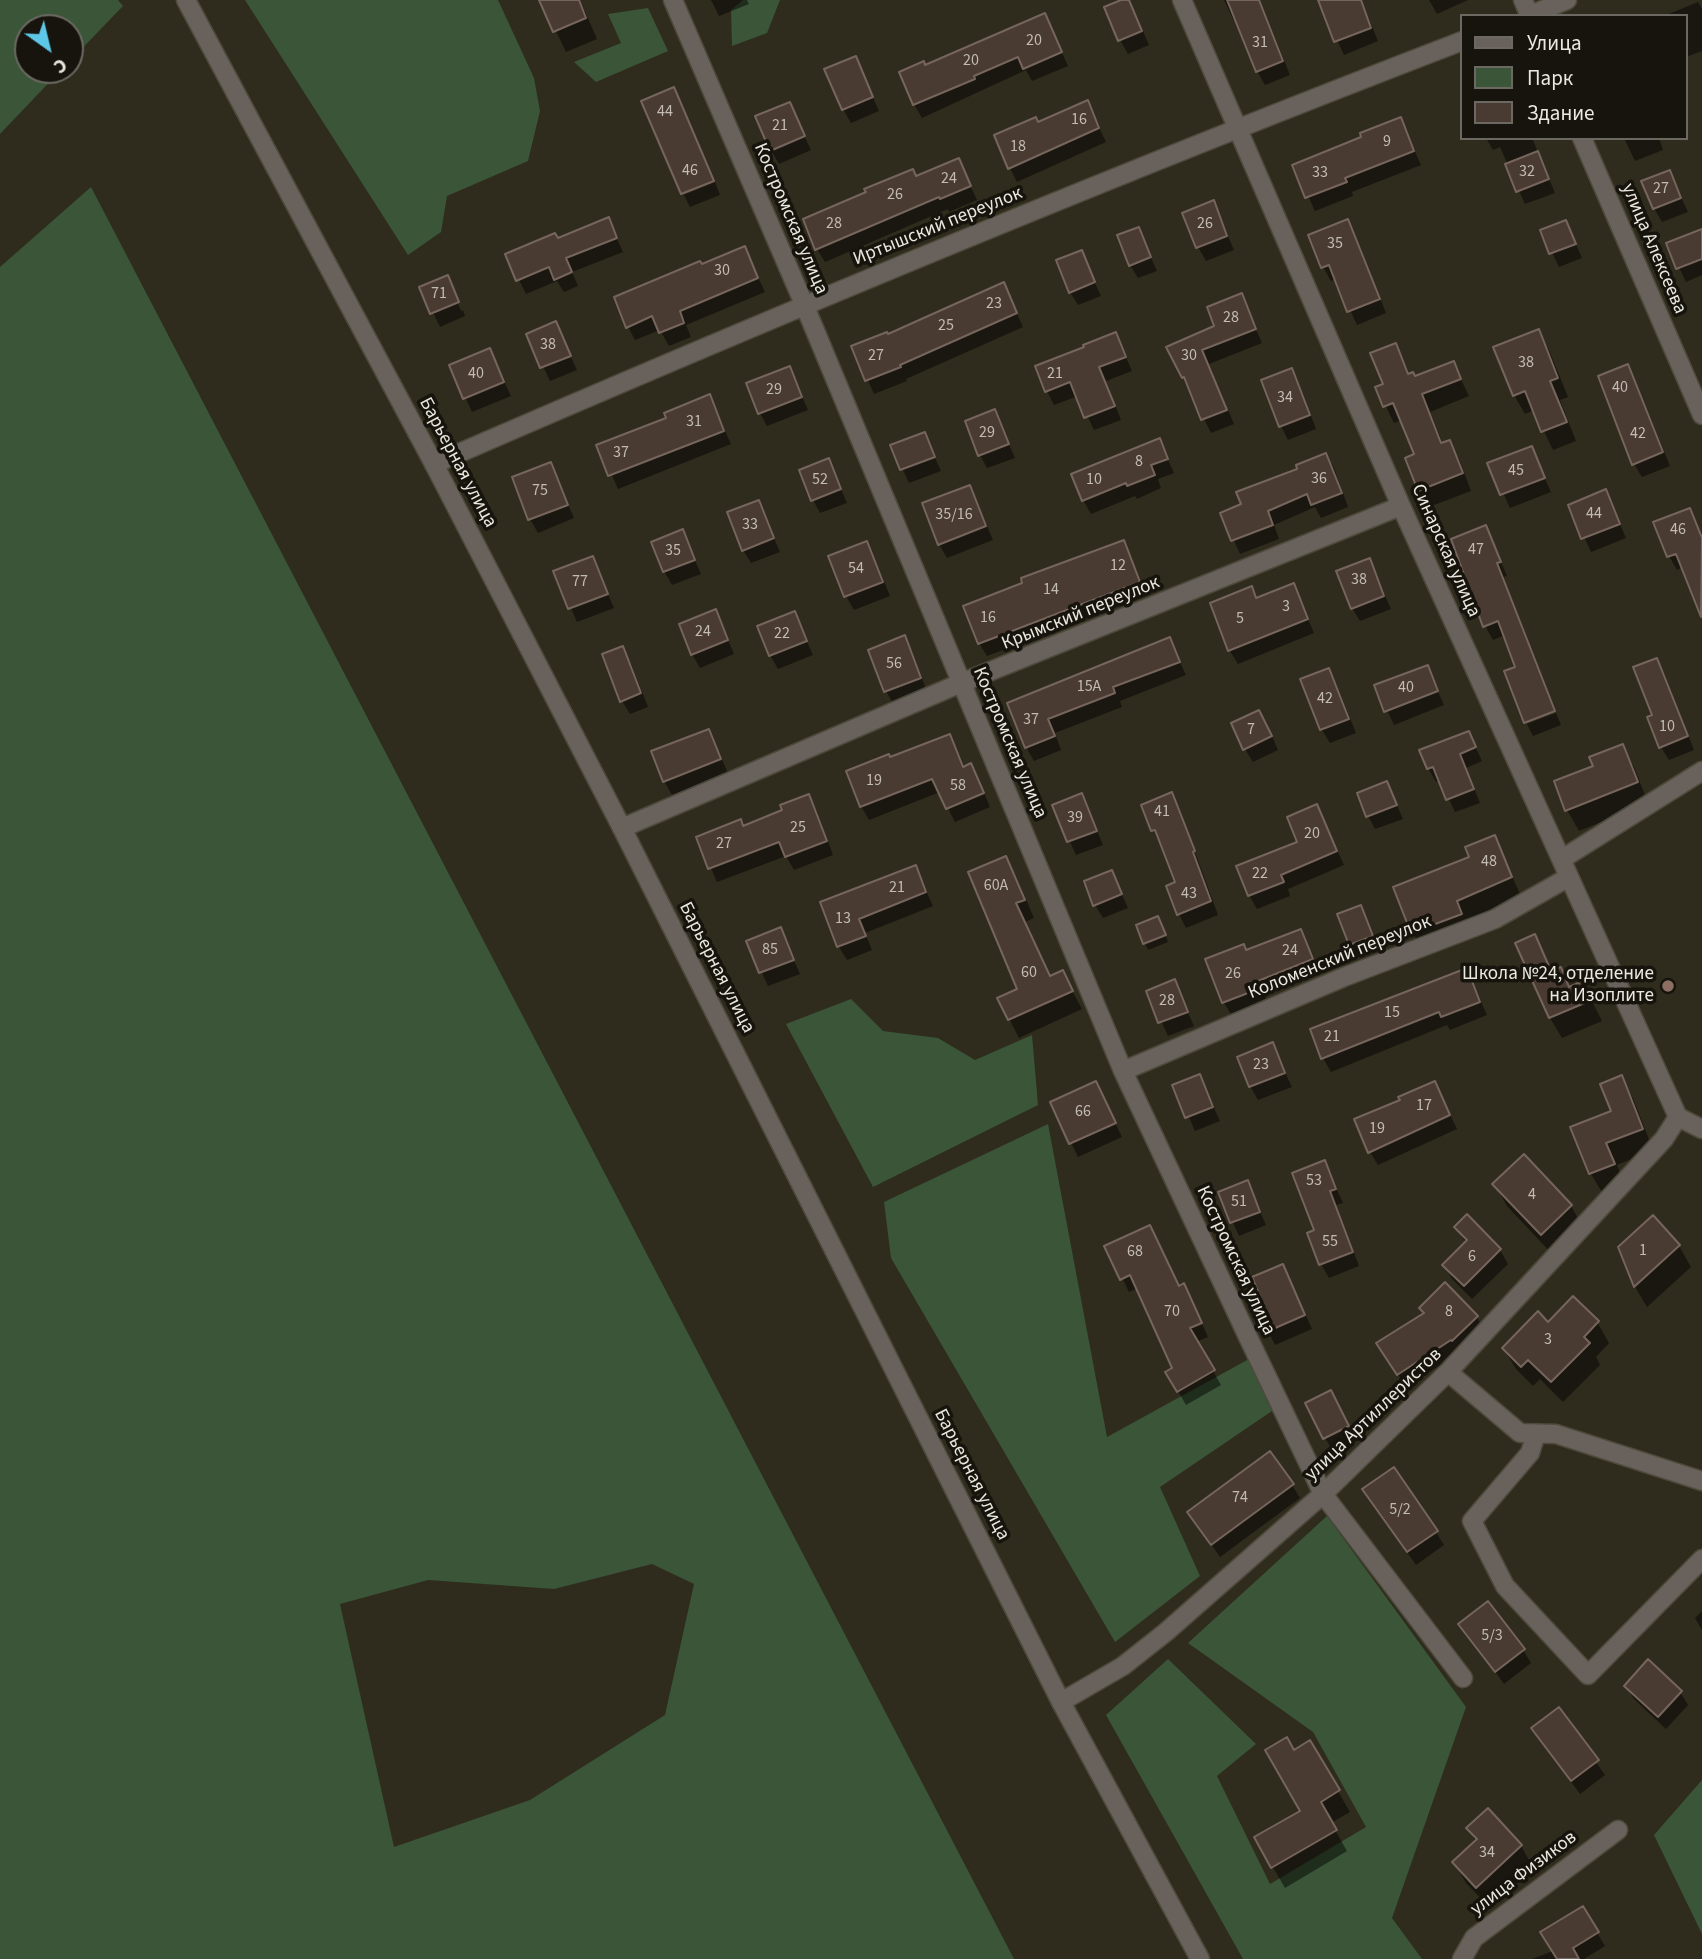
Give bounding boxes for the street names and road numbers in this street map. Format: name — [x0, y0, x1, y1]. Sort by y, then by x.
street label: Костромская улица — [748, 140, 832, 298]
street label: улица Алексеева — [1615, 180, 1691, 318]
street label: Иртышский переулок — [850, 183, 1026, 271]
street label: Барьерная улица — [413, 394, 501, 532]
street label: Синарская улица — [1405, 481, 1485, 621]
street label: Крымский переулок — [999, 572, 1163, 656]
street label: Костромская улица — [967, 664, 1051, 822]
street label: Барьерная улица — [673, 899, 759, 1037]
street label: Коломенский переулок — [1245, 911, 1435, 1005]
street label: Костромская улица — [1190, 1183, 1280, 1339]
street label: улица Артиллеристов — [1301, 1344, 1447, 1486]
street label: Барьерная улица — [928, 1406, 1014, 1544]
street label: улица Физиков — [1467, 1827, 1581, 1921]

